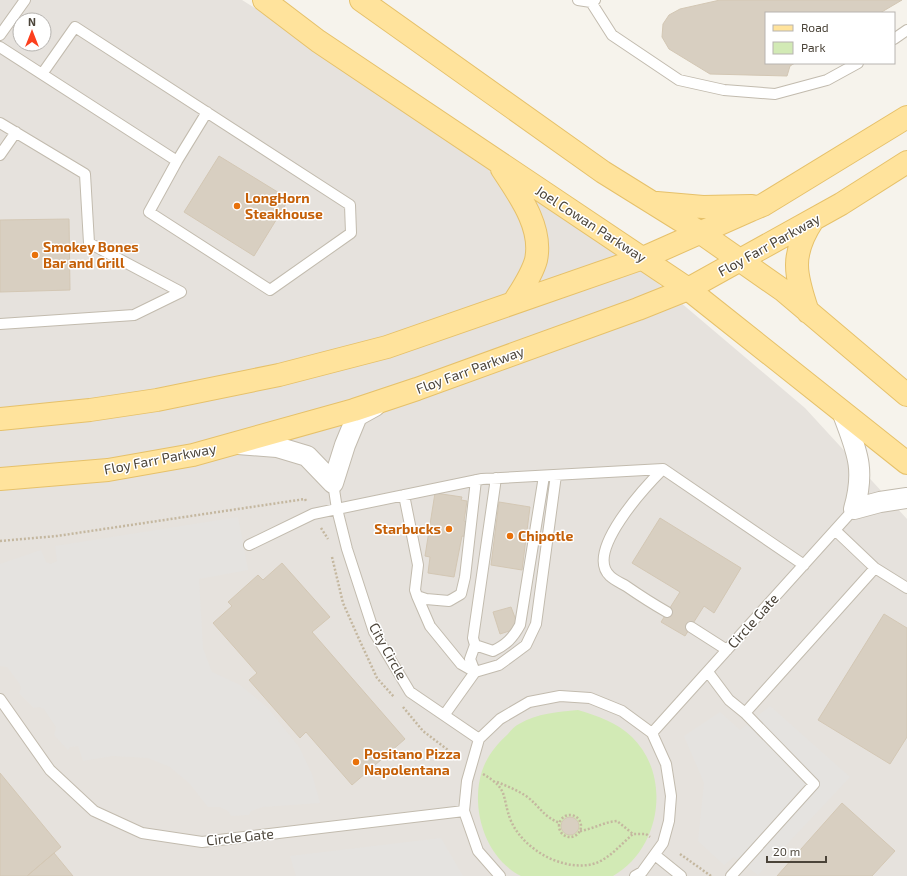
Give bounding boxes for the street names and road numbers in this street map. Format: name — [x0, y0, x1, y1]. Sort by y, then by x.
street label: Joel Cowan Parkway — [533, 181, 650, 266]
street label: Floy Farr Parkway — [715, 209, 823, 280]
street label: Floy Farr Parkway — [413, 342, 527, 397]
street label: Floy Farr Parkway — [102, 439, 218, 478]
street label: Circle Gate — [724, 590, 782, 652]
street label: City Circle — [366, 619, 411, 682]
street label: Circle Gate — [205, 825, 275, 849]

